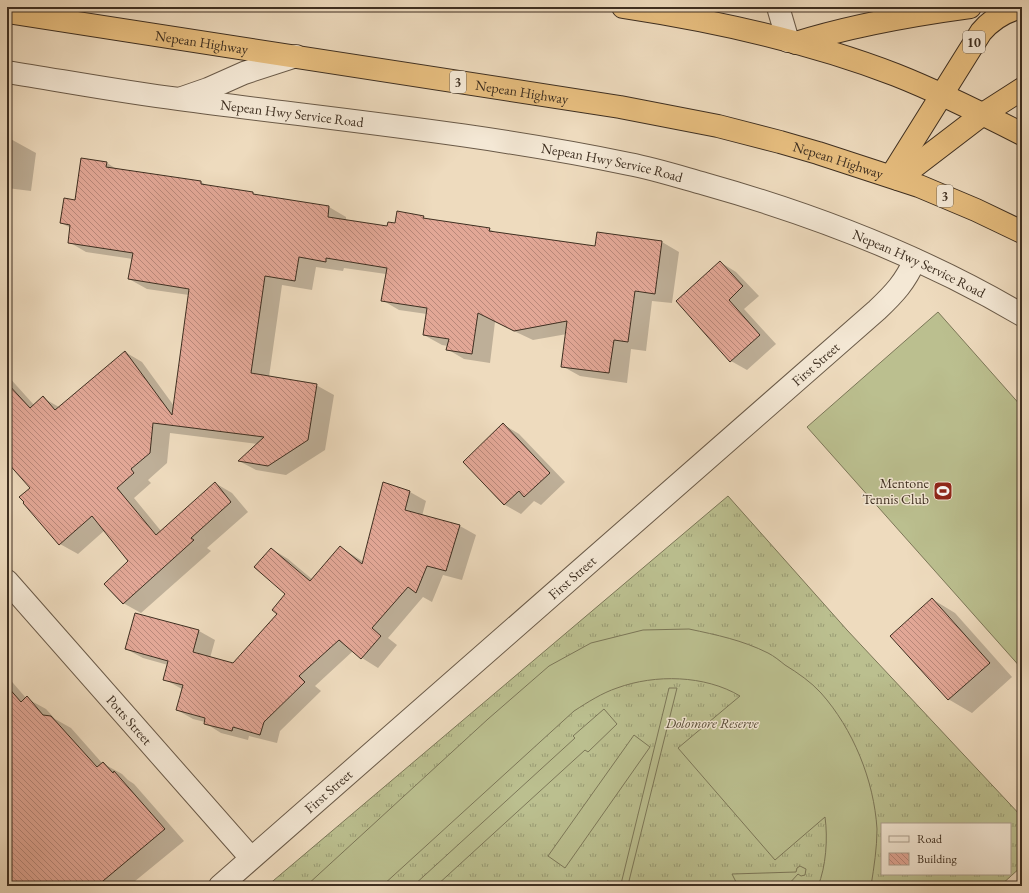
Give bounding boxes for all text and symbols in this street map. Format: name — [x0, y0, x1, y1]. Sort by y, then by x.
street label: Nepean Highway — [154, 26, 250, 58]
road number: 10 — [963, 31, 985, 53]
road number: 3 — [450, 71, 466, 93]
street label: Nepean Highway — [474, 76, 570, 108]
street label: Nepean Hwy Service Road — [219, 95, 366, 131]
street label: Nepean Highway — [791, 137, 886, 183]
street label: Nepean Hwy Service Road — [540, 139, 686, 186]
road number: 3 — [937, 185, 953, 207]
street label: Nepean Hwy Service Road — [850, 225, 989, 302]
street label: First Street — [788, 338, 844, 390]
place label: Mentone Tennis Club — [862, 474, 930, 508]
sports icon: Mentone Tennis Club — [932, 480, 954, 502]
street label: First Street — [544, 551, 600, 603]
street label: Potts Street — [102, 691, 157, 749]
park label: Dolomore Reserve — [665, 714, 759, 732]
street label: First Street — [301, 765, 356, 817]
legend — [881, 823, 1011, 875]
text: Road — [917, 831, 943, 847]
text: Building — [917, 851, 958, 867]

